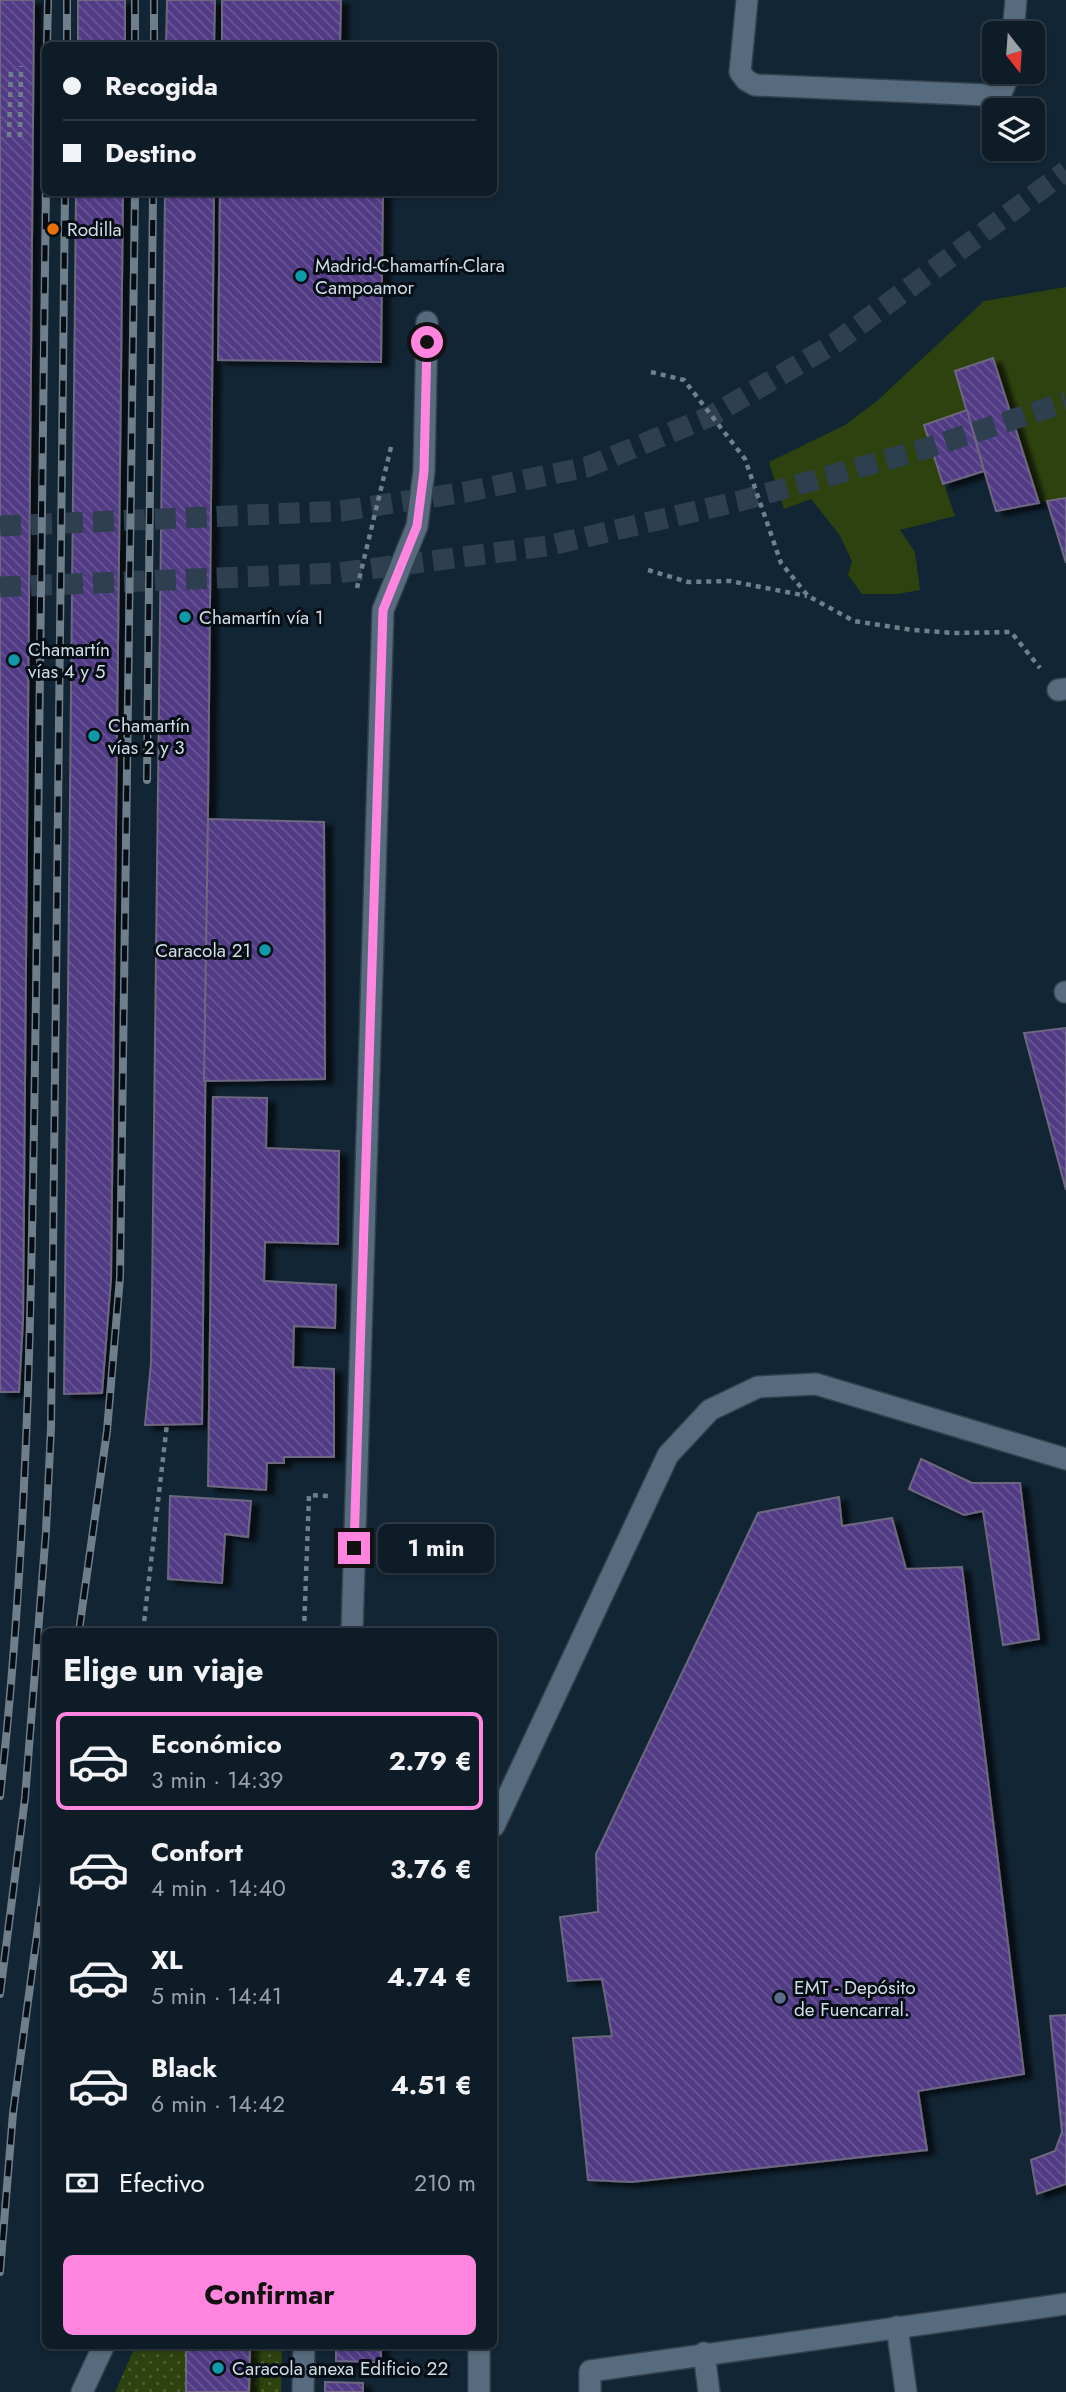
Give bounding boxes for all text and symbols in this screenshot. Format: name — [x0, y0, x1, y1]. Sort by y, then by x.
north arrow — [982, 21, 1045, 84]
map controls — [982, 21, 1045, 161]
text: Recogida — [105, 67, 218, 105]
button: layers — [982, 98, 1045, 161]
text: Destino — [105, 134, 197, 172]
place label: Rodilla — [67, 216, 122, 243]
marker: Rodilla — [45, 221, 61, 237]
place label: Madrid-Chamartín-Clara Campoamor — [315, 252, 505, 301]
marker: Madrid-Chamartín-Clara Campoamor — [293, 268, 309, 284]
route start — [411, 326, 443, 358]
place label: Chamartín vía 1 — [199, 604, 323, 631]
marker: Chamartín vía 1 — [177, 609, 193, 625]
place label: Chamartín vías 4 y 5 — [28, 636, 110, 685]
marker: Chamartín vías 4 y 5 — [6, 652, 22, 668]
place label: Chamartín vías 2 y 3 — [108, 712, 190, 761]
marker: Chamartín vías 2 y 3 — [86, 728, 102, 744]
place label: Caracola 21 — [155, 937, 251, 964]
marker: Caracola 21 — [257, 942, 273, 958]
callout: 1 min — [378, 1524, 494, 1572]
text: 1 min — [407, 1531, 465, 1565]
route end — [338, 1532, 370, 1564]
text: Elige un viaje — [63, 1647, 264, 1693]
text: Económico — [151, 1725, 282, 1763]
icon: car — [67, 1730, 130, 1793]
text: 2.79 € — [389, 1742, 472, 1780]
text: 3 min · 14:39 — [151, 1763, 284, 1797]
text: Confort — [151, 1833, 243, 1871]
icon: car — [67, 1838, 130, 1901]
text: 3.76 € — [390, 1850, 472, 1888]
text: 4 min · 14:40 — [151, 1871, 286, 1905]
text: XL — [151, 1941, 183, 1979]
icon: car — [67, 1946, 130, 2009]
text: 4.74 € — [387, 1958, 472, 1996]
place label: EMT - Depósito de Fuencarral. — [794, 1974, 916, 2023]
text: 5 min · 14:41 — [151, 1979, 282, 2013]
marker: EMT - Depósito de Fuencarral. — [772, 1990, 788, 2006]
text: Black — [151, 2049, 217, 2087]
icon: car — [67, 2054, 130, 2117]
text: 4.51 € — [391, 2066, 472, 2104]
text: 6 min · 14:42 — [151, 2087, 285, 2121]
icon: cash — [63, 2164, 101, 2202]
text: Efectivo — [119, 2164, 205, 2202]
text: 210 m — [414, 2166, 476, 2200]
button: Confirmar — [63, 2255, 476, 2335]
place label: Caracola anexa Edificio 22 — [232, 2355, 448, 2382]
marker: Caracola anexa Edificio 22 — [210, 2360, 226, 2376]

